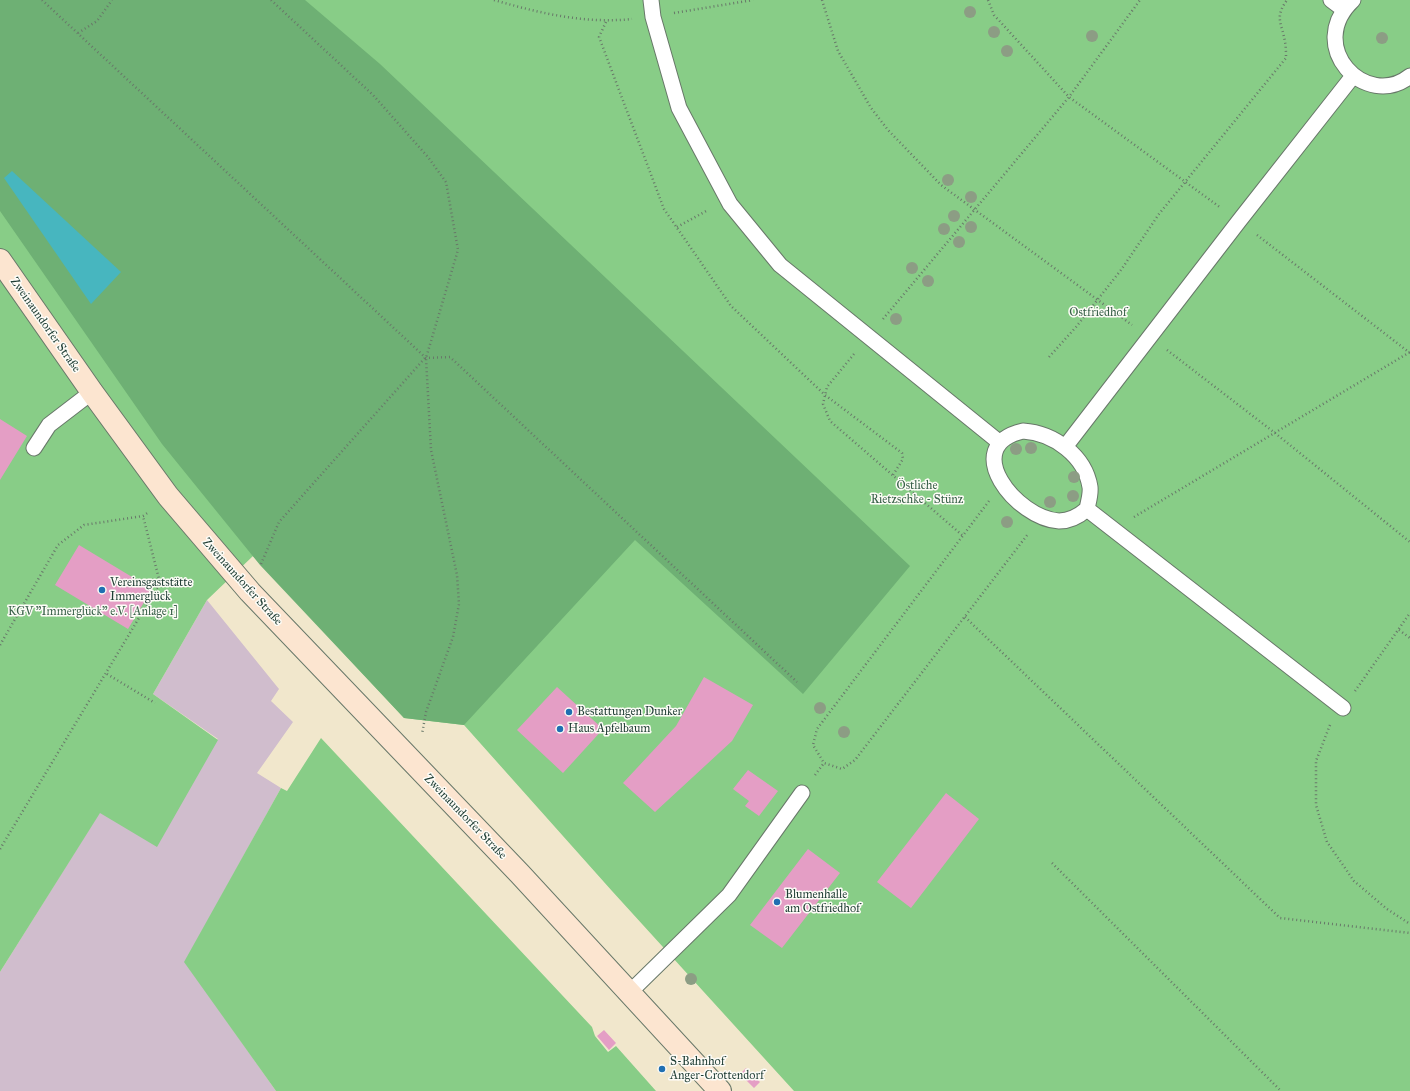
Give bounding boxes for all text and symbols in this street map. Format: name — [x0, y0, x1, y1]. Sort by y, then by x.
street label: Zweinaundorfer Straße — [7, 275, 83, 375]
park label: Ostfriedhof — [1069, 306, 1127, 320]
park label: Östliche Rietzschke - Stünz — [871, 479, 963, 507]
street label: Zweinaundorfer Straße — [199, 535, 285, 629]
place label: Vereinsgaststätte Immerglück — [110, 576, 193, 604]
marker: Vereinsgaststätte Immerglück — [97, 585, 107, 595]
park label: KGV "Immerglück" e.V. [Anlage 1] — [8, 605, 178, 619]
place label: Bestattungen Dunker — [577, 705, 682, 719]
marker: Bestattungen Dunker — [564, 707, 574, 717]
place label: Haus Apfelbaum — [568, 722, 650, 736]
marker: Haus Apfelbaum — [555, 724, 565, 734]
street label: Zweinaundorfer Straße — [421, 772, 509, 862]
place label: Blumenhalle am Ostfriedhof — [785, 888, 860, 916]
marker: Blumenhalle am Ostfriedhof — [772, 897, 782, 907]
place label: S-Bahnhof Anger-Crottendorf — [670, 1055, 764, 1083]
marker: S-Bahnhof Anger-Crottendorf — [657, 1064, 667, 1074]

